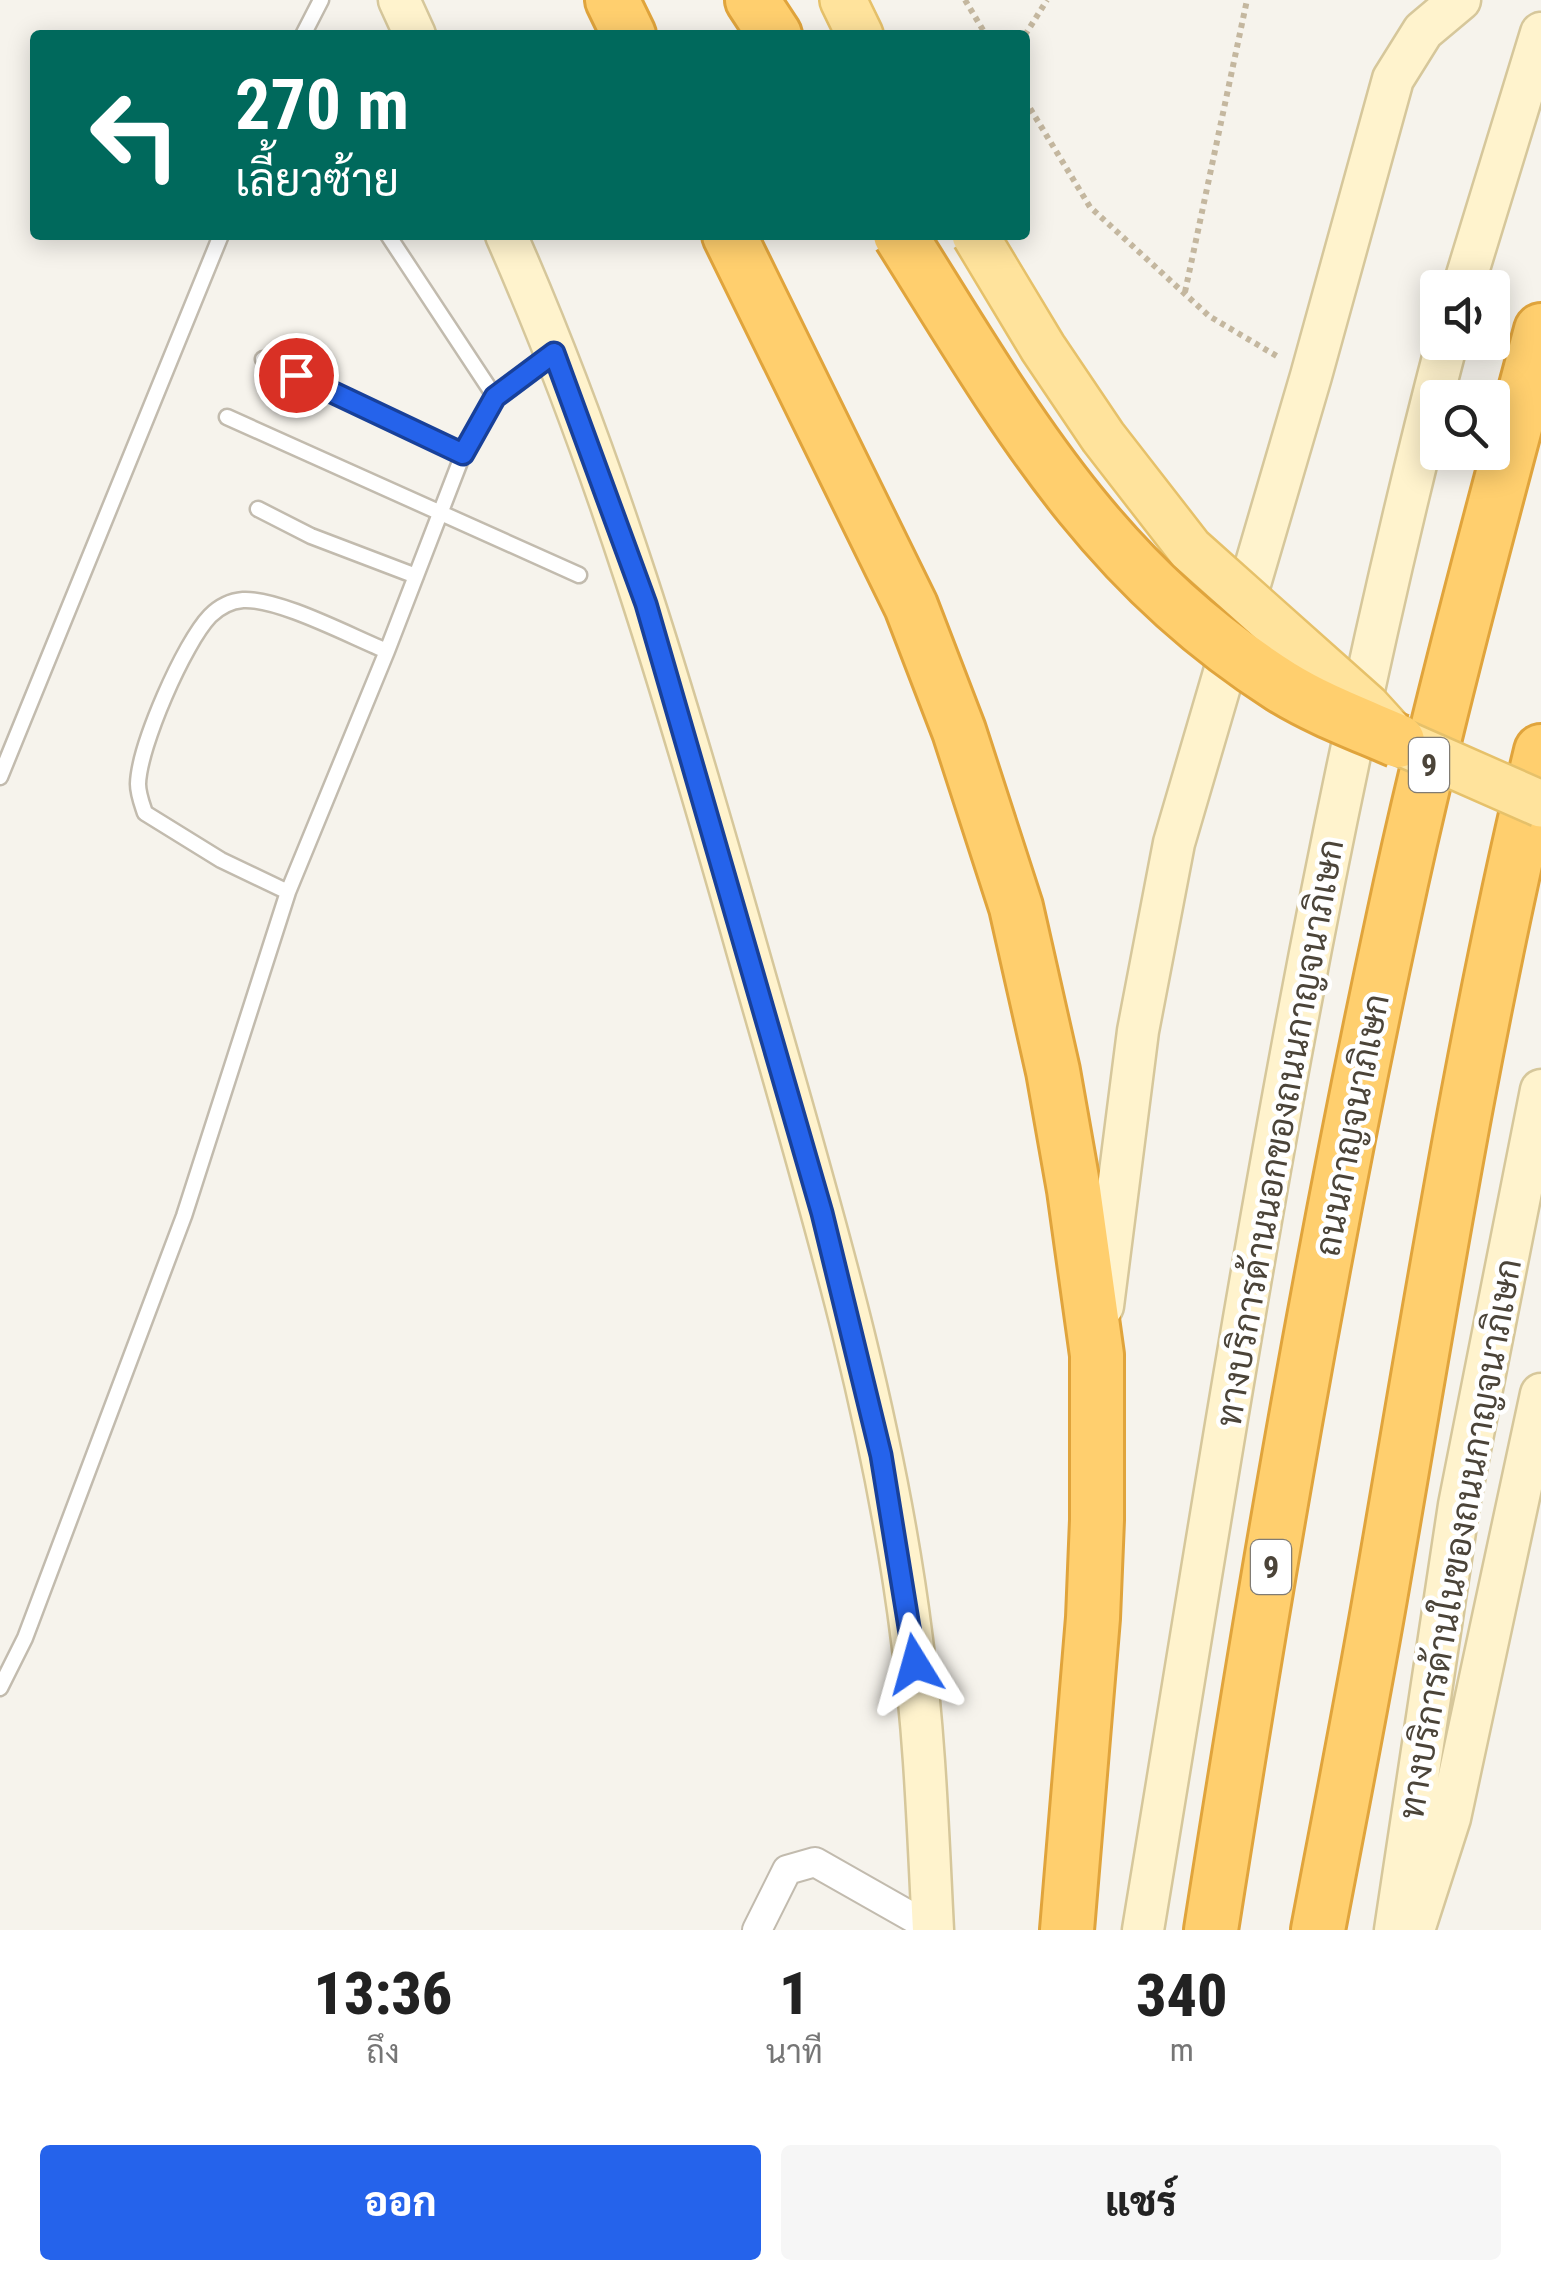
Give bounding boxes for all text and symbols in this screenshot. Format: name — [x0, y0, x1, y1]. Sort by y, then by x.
text: 270 m — [235, 64, 409, 146]
icon: left — [70, 70, 200, 200]
text: เลี้ยวซ้าย — [235, 154, 399, 207]
map controls — [1420, 270, 1510, 470]
button: sound — [1420, 270, 1510, 360]
pin — [254, 333, 339, 418]
icon: arrive — [269, 348, 324, 403]
button: search — [1420, 380, 1510, 470]
road number: 9 — [1409, 738, 1449, 792]
street label: ทางบริการด้านนอกของถนนกาญจนาภิเษก — [1206, 836, 1352, 1430]
street label: ถนนกาญจนาภิเษก — [1307, 991, 1398, 1260]
street label: ทางบริการด้านในของถนนกาญจนาภิเษก — [1388, 1255, 1530, 1822]
road number: 9 — [1251, 1540, 1291, 1594]
position arrow — [863, 1612, 967, 1716]
text: 13:36 — [313, 1958, 452, 2029]
text: 1 — [779, 1958, 809, 2029]
text: 340 — [1136, 1960, 1228, 2031]
text: m — [1170, 2031, 1194, 2069]
text: ถึง — [366, 2033, 399, 2071]
text: นาที — [766, 2033, 823, 2071]
button: ออก — [40, 2145, 761, 2260]
button: แชร์ — [781, 2145, 1501, 2260]

